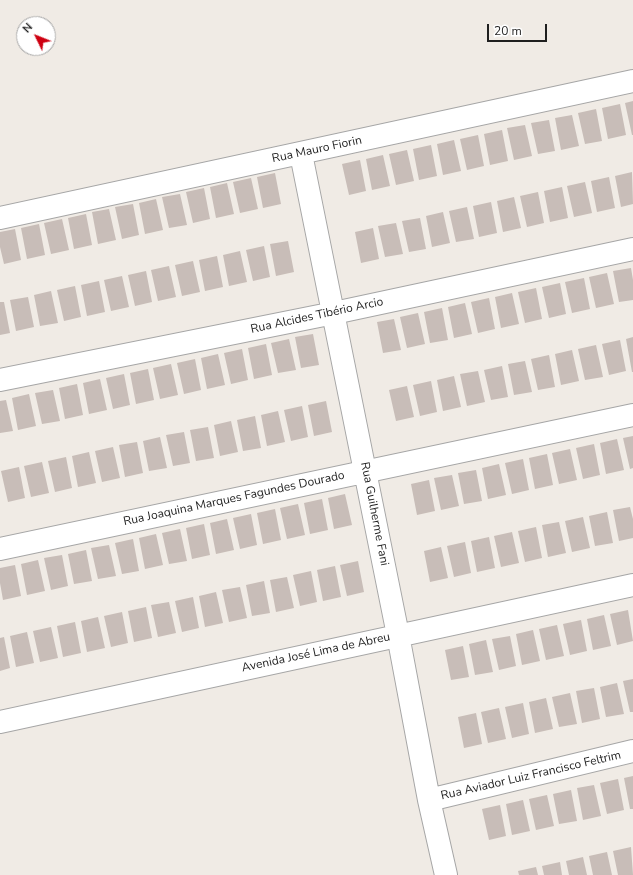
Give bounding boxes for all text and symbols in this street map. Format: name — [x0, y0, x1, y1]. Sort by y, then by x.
north arrow — [16, 16, 56, 56]
scale bar — [489, 16, 549, 42]
text: N — [19, 20, 36, 36]
text: 20 m — [494, 23, 522, 39]
street label: Rua Mauro Fiorin — [271, 133, 363, 167]
street label: Rua Alcides Tibério Arcio — [249, 295, 385, 337]
street label: Rua Guilherme Fani — [357, 461, 391, 567]
street label: Rua Joaquina Marques Fagundes Dourado — [122, 468, 346, 530]
street label: Avenida José Lima de Abreu — [241, 630, 391, 676]
street label: Rua Aviador Luiz Francisco Feltrim — [440, 748, 622, 804]

